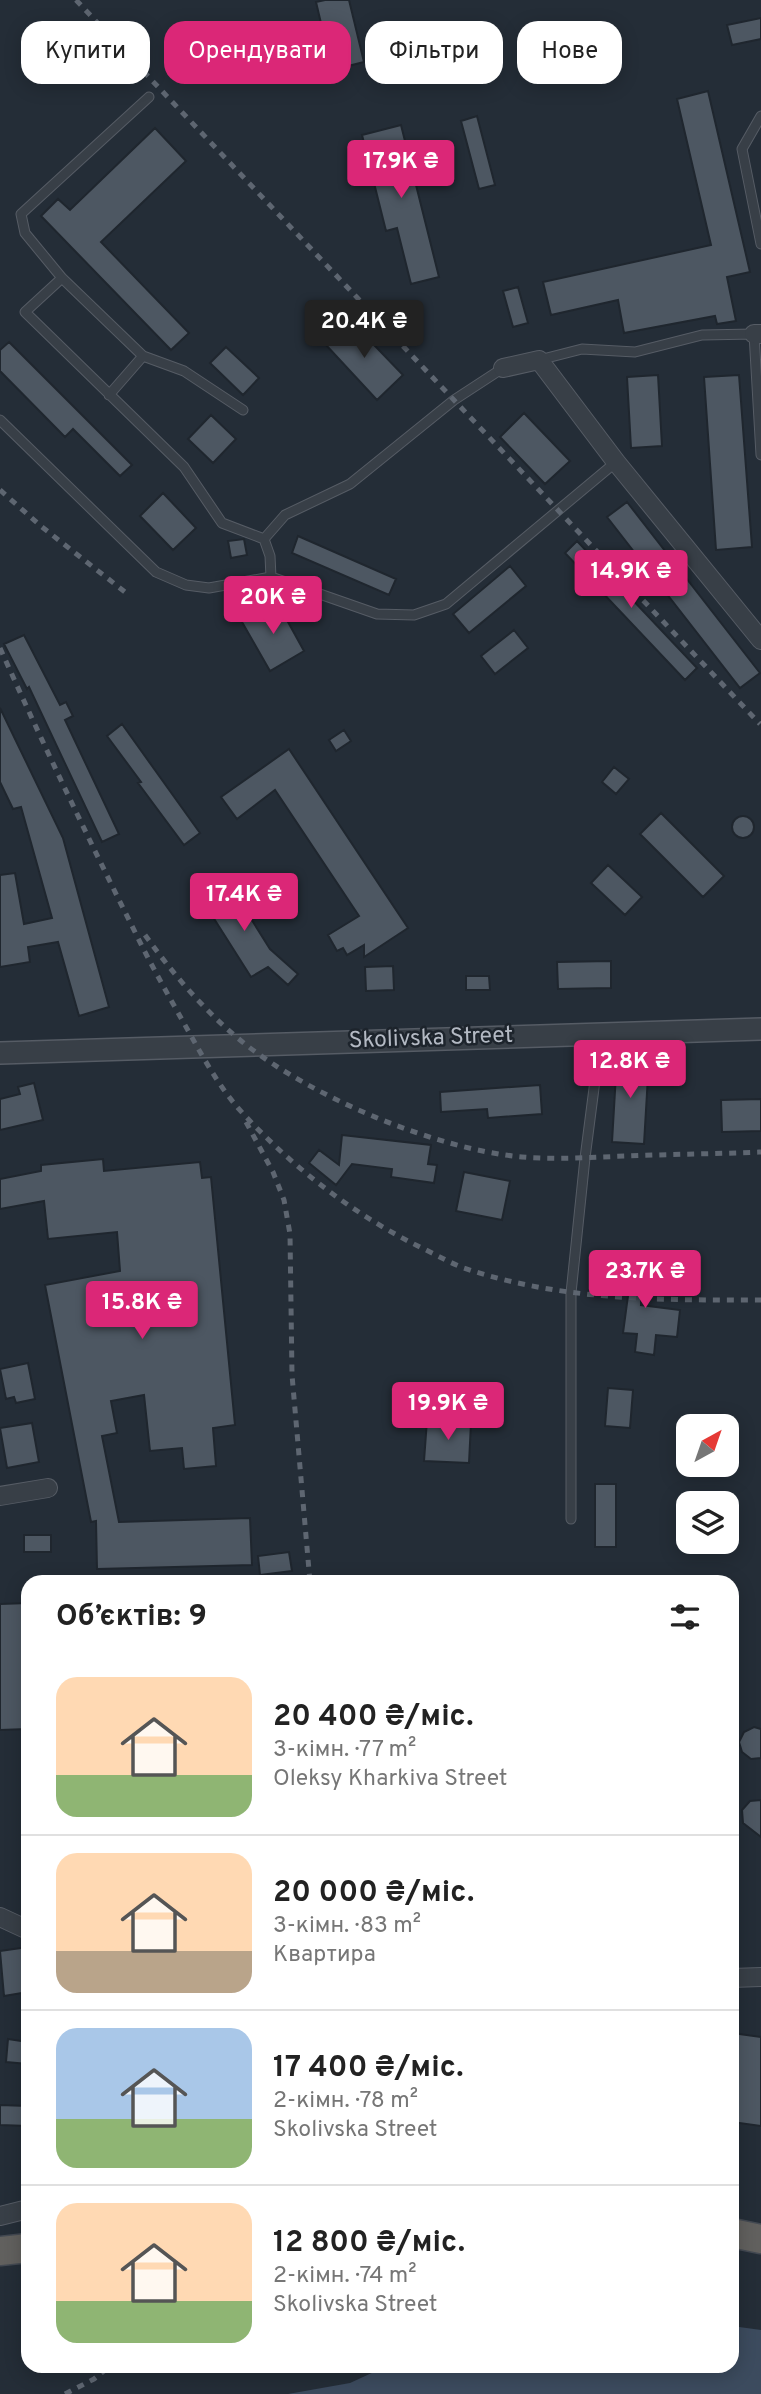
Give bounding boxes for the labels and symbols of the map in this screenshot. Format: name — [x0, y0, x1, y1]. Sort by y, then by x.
pin: 17.9K ₴ — [336, 140, 466, 200]
pin: 20.4K ₴ — [299, 300, 429, 360]
pin: 14.9K ₴ — [566, 550, 696, 610]
pin: 20K ₴ — [224, 576, 322, 636]
pin: 17.4K ₴ — [179, 874, 309, 933]
street label: Skolivska Street — [348, 1022, 514, 1056]
pin: 12.8K ₴ — [565, 1040, 695, 1100]
pin: 23.7K ₴ — [580, 1250, 710, 1310]
pin: 15.8K ₴ — [77, 1282, 207, 1341]
pin: 19.9K ₴ — [383, 1382, 513, 1442]
north arrow — [676, 1414, 738, 1477]

